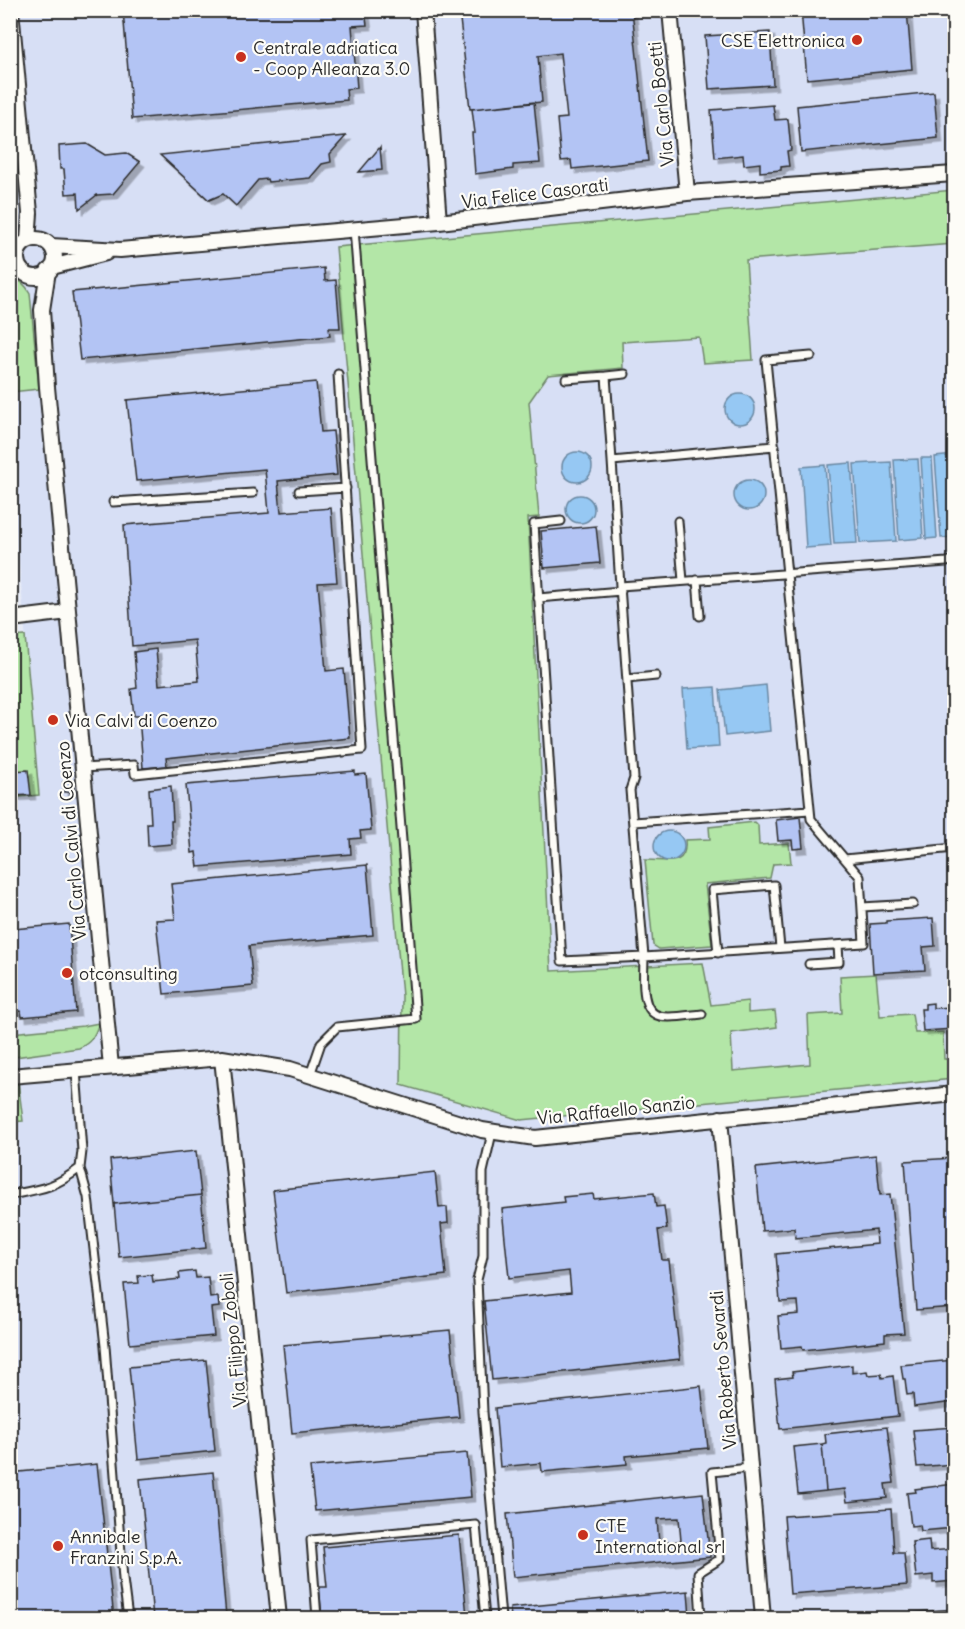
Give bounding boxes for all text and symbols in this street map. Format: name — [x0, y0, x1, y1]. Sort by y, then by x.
place label: CSE Elettronica — [721, 29, 845, 52]
marker: CSE Elettronica — [850, 33, 864, 47]
place label: Centrale adriatica - Coop Alleanza 3.0 — [253, 36, 410, 80]
street label: Via Carlo Boetti — [643, 40, 679, 168]
marker: Centrale adriatica - Coop Alleanza 3.0 — [234, 50, 248, 64]
street label: Via Felice Casorati — [460, 173, 610, 213]
place label: Via Calvi di Coenzo — [65, 709, 217, 732]
marker: Via Calvi di Coenzo — [46, 713, 60, 727]
street label: Via Carlo Calvi di Coenzo — [51, 740, 91, 942]
place label: otconsulting — [79, 962, 178, 985]
marker: otconsulting — [60, 966, 74, 980]
street label: Via Raffaello Sanzio — [536, 1090, 696, 1130]
street label: Via Filippo Zoboli — [215, 1272, 251, 1408]
street label: Via Roberto Sevardi — [705, 1290, 741, 1450]
place label: CTE International srl — [595, 1514, 725, 1558]
place label: Annibale Franzini S.p.A. — [70, 1525, 182, 1569]
marker: CTE International srl — [576, 1528, 590, 1542]
marker: Annibale Franzini S.p.A. — [51, 1539, 65, 1553]

